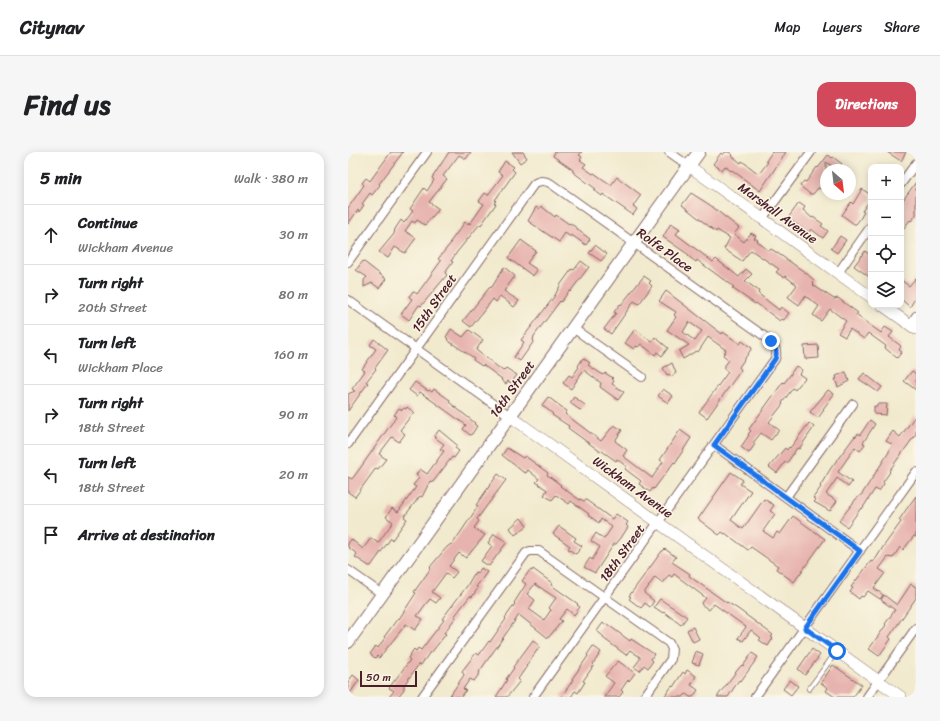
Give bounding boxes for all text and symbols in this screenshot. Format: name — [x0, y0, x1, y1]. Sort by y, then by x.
text: Citynav — [20, 11, 84, 44]
text: Map — [775, 15, 800, 40]
text: Layers — [822, 15, 862, 40]
text: Share — [884, 15, 920, 40]
text: Find us — [24, 80, 111, 129]
button: Directions — [817, 82, 916, 127]
text: 5 min — [40, 163, 82, 193]
north arrow — [820, 164, 856, 200]
map controls — [868, 164, 904, 308]
button: + — [868, 164, 904, 200]
text: Walk · 380 m — [234, 167, 308, 190]
street label: Marshall Avenue — [733, 176, 823, 250]
button: − — [868, 200, 904, 236]
text: Continue — [78, 210, 138, 236]
street label: Rolfe Place — [632, 222, 698, 279]
text: 30 m — [279, 223, 308, 246]
icon: ahead — [40, 224, 62, 246]
text: Wickham Avenue — [78, 236, 173, 259]
button: locate — [868, 236, 904, 272]
street label: 15th Street — [405, 269, 463, 337]
text: Turn right — [78, 270, 143, 296]
button: layers — [868, 272, 904, 308]
text: 80 m — [279, 283, 308, 306]
icon: right — [40, 284, 62, 306]
text: 20th Street — [78, 296, 147, 319]
text: Turn left — [78, 330, 136, 356]
route end — [762, 332, 780, 350]
text: 160 m — [273, 343, 308, 366]
icon: left — [40, 344, 62, 366]
street label: 16th Street — [483, 355, 541, 423]
text: Wickham Place — [78, 356, 163, 379]
text: Turn right — [78, 390, 143, 416]
text: 90 m — [278, 403, 308, 426]
icon: right — [40, 404, 62, 426]
text: 18th Street — [78, 416, 145, 439]
text: Turn left — [78, 450, 136, 476]
street label: Wickham Avenue — [588, 450, 679, 524]
text: 20 m — [279, 463, 308, 486]
icon: left — [40, 464, 62, 486]
text: 18th Street — [78, 476, 145, 499]
street label: 18th Street — [593, 519, 651, 587]
text: Arrive at destination — [78, 522, 215, 548]
icon: arrive — [40, 524, 62, 546]
route start — [828, 642, 846, 660]
text: 50 m — [366, 668, 391, 687]
scale bar — [360, 669, 417, 688]

